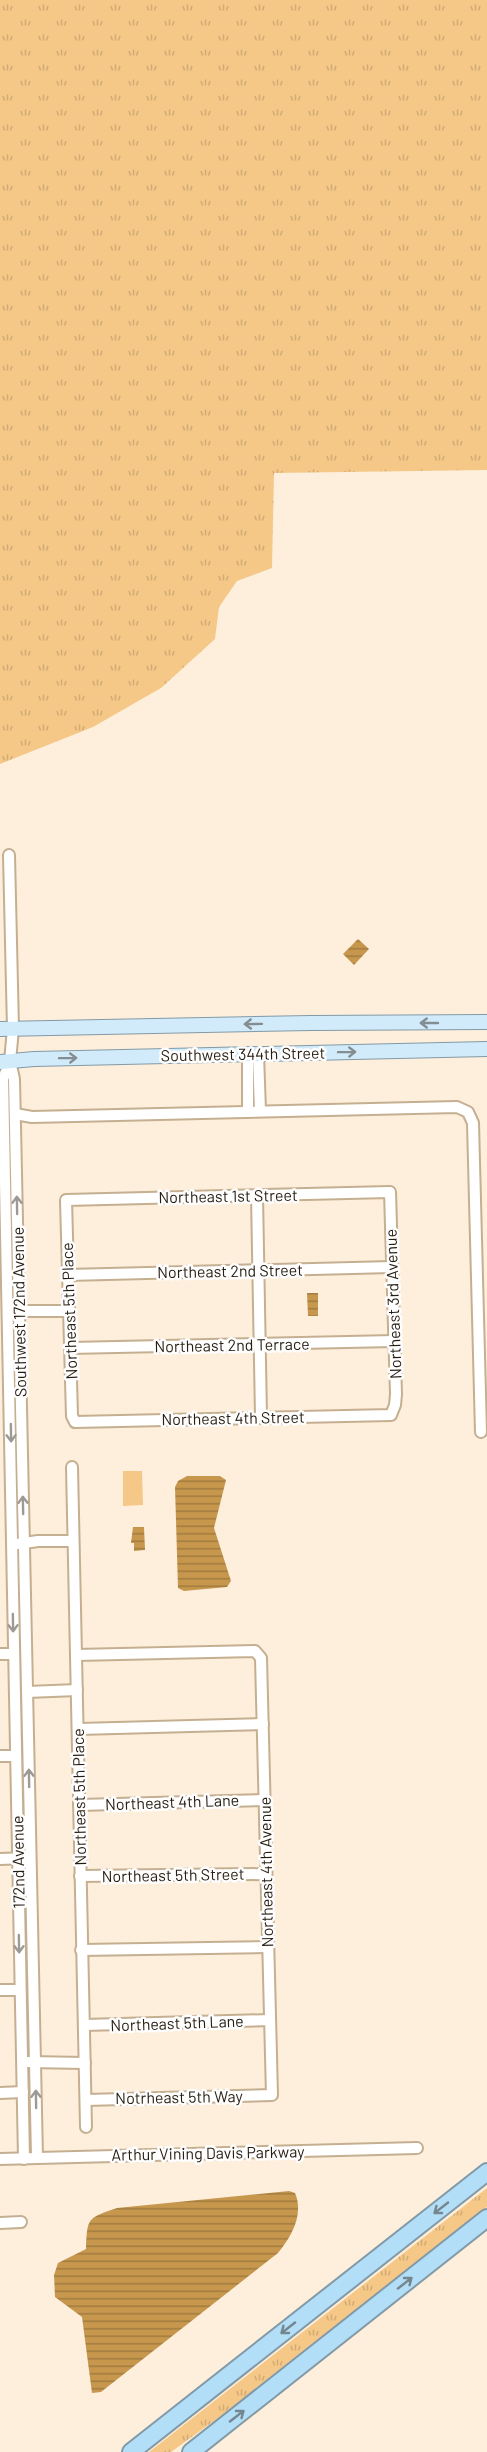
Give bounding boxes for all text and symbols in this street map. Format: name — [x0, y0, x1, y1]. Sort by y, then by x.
one-way arrow — [419, 1017, 439, 1029]
one-way arrow — [243, 1018, 263, 1030]
street label: Southwest 344th Street — [161, 1043, 325, 1064]
one-way arrow — [337, 1046, 357, 1058]
one-way arrow — [58, 1052, 78, 1064]
street label: Northeast 1st Street — [158, 1185, 298, 1206]
one-way arrow — [11, 1196, 22, 1216]
street label: Southwest 172nd Avenue — [8, 1227, 29, 1397]
street label: Northeast 3rd Avenue — [380, 1229, 405, 1379]
street label: Northeast 5th Place — [57, 1242, 80, 1380]
street label: Northeast 2nd Street — [157, 1260, 303, 1281]
street label: Northeast 2nd Terrace — [154, 1334, 310, 1355]
street label: Northeast 4th Street — [161, 1407, 305, 1428]
one-way arrow — [5, 1423, 17, 1443]
one-way arrow — [17, 1495, 29, 1515]
one-way arrow — [7, 1613, 18, 1633]
street label: Northeast 5th Place — [68, 1728, 89, 1866]
one-way arrow — [24, 1768, 35, 1788]
street label: Northeast 4th Lane — [105, 1790, 239, 1813]
street label: Northeast 4th Avenue — [255, 1797, 276, 1947]
street label: 172nd Avenue — [7, 1815, 28, 1909]
street label: Northeast 5th Street — [101, 1864, 245, 1885]
one-way arrow — [14, 1933, 25, 1953]
street label: Northeast 5th Lane — [110, 2011, 244, 2034]
street label: Notrheast 5th Way — [115, 2086, 244, 2107]
one-way arrow — [30, 2089, 42, 2109]
street label: Arthur Vining Davis Parkway — [111, 2141, 305, 2164]
one-way arrow — [433, 2202, 449, 2215]
one-way arrow — [397, 2276, 413, 2289]
one-way arrow — [280, 2322, 296, 2335]
one-way arrow — [229, 2409, 245, 2422]

